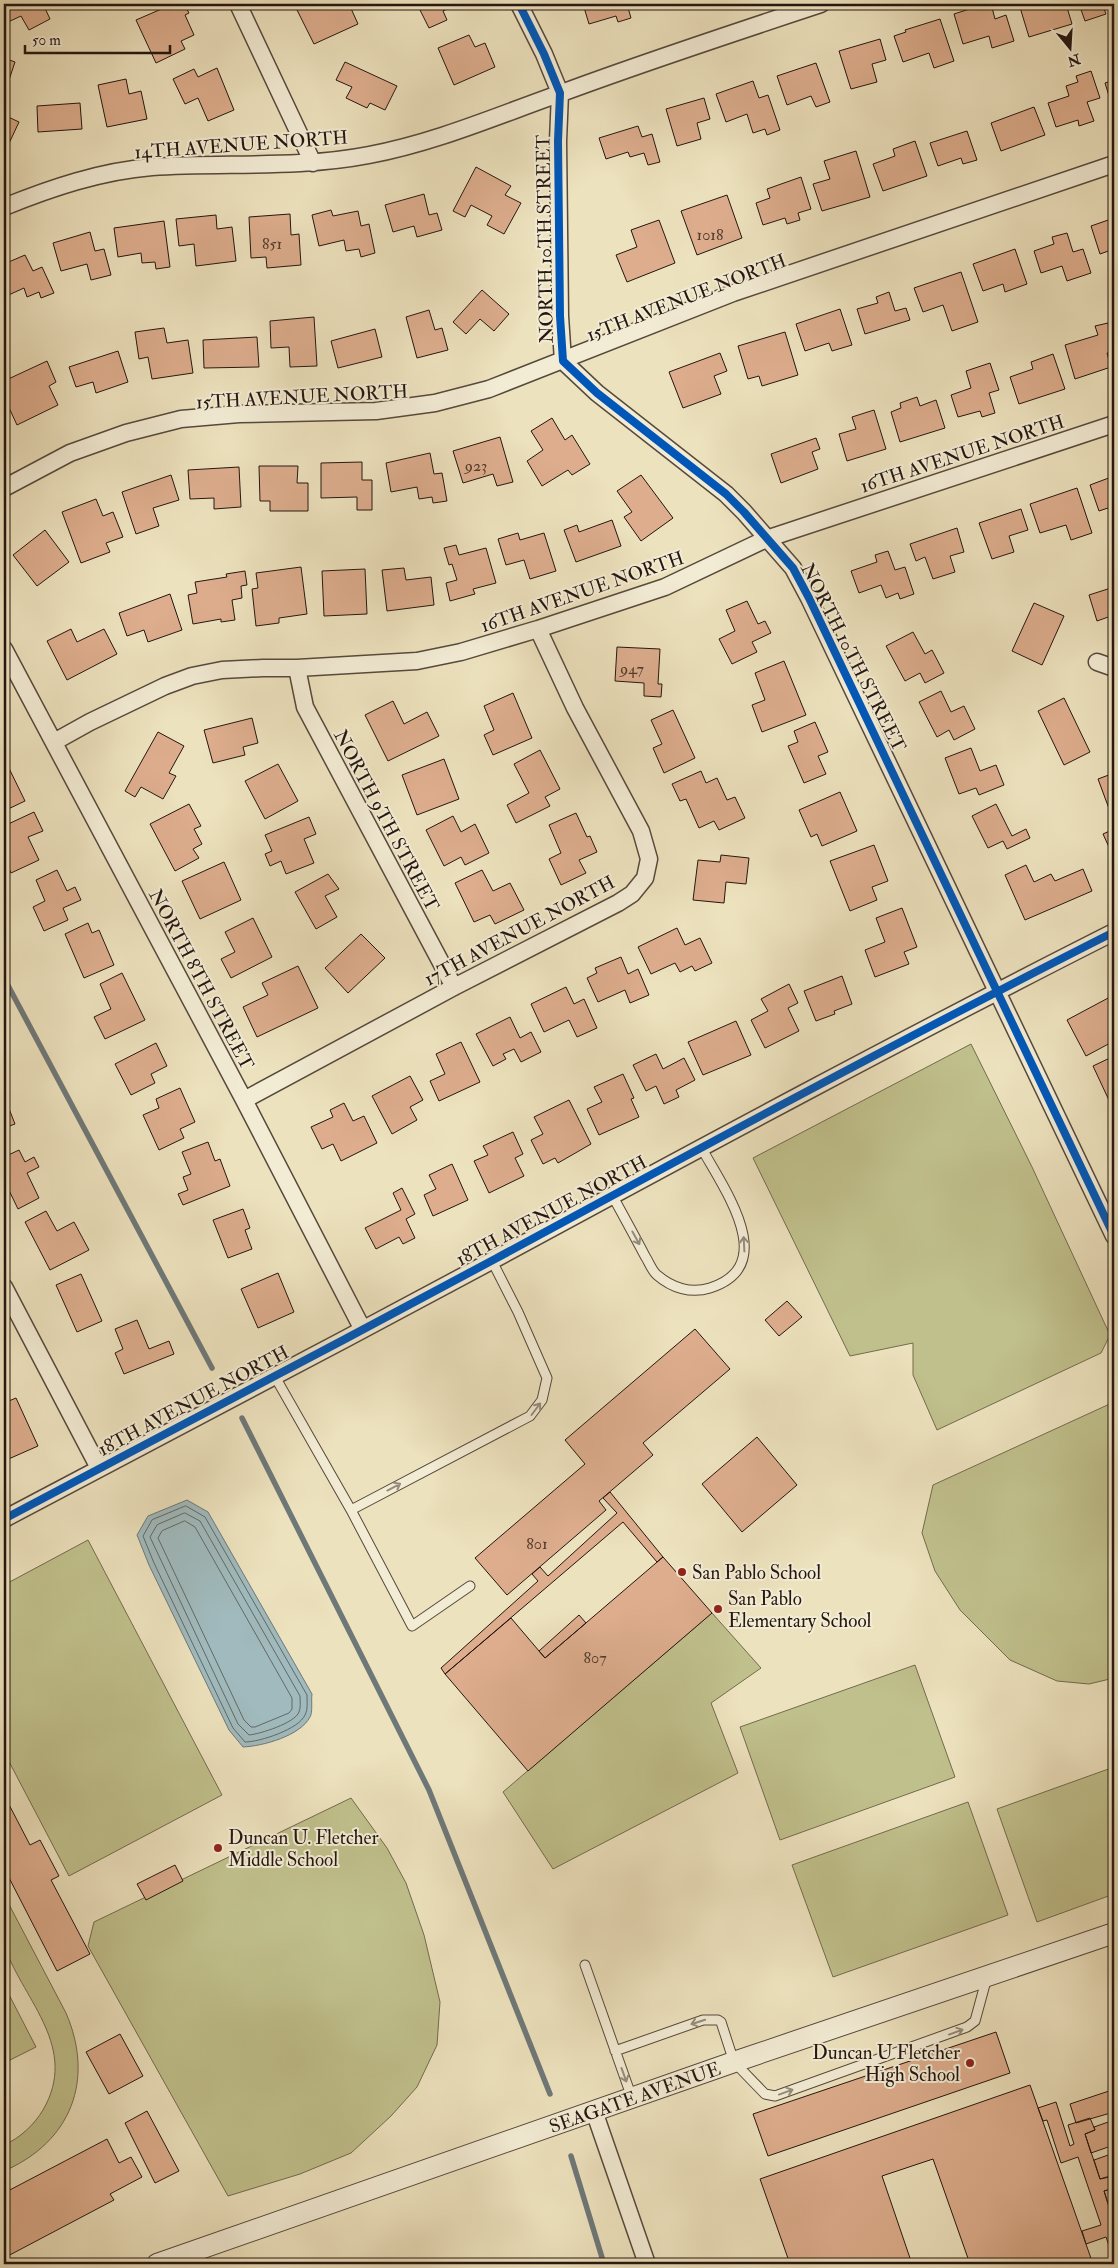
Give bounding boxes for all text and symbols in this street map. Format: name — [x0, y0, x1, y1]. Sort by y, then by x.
scale bar — [25, 22, 170, 54]
north arrow — [1046, 22, 1096, 72]
text: 50 m — [32, 31, 61, 50]
text: N — [1065, 50, 1083, 70]
street label: 14TH AVENUE NORTH — [133, 126, 349, 164]
street label: NORTH 10TH STREET — [531, 134, 559, 344]
house number: 1018 — [697, 225, 724, 245]
house number: 851 — [262, 234, 282, 254]
street label: 15TH AVENUE NORTH — [583, 249, 790, 347]
street label: 15TH AVENUE NORTH — [195, 379, 409, 415]
street label: 16TH AVENUE NORTH — [857, 410, 1068, 498]
house number: 923 — [464, 456, 487, 476]
street label: 16TH AVENUE NORTH — [477, 546, 687, 638]
street label: NORTH 10TH STREET — [795, 559, 911, 756]
house number: 947 — [619, 659, 645, 679]
street label: NORTH 9TH STREET — [328, 726, 444, 915]
street label: 17TH AVENUE NORTH — [420, 870, 619, 991]
street label: NORTH 8TH STREET — [143, 885, 259, 1074]
street label: 18TH AVENUE NORTH — [452, 1150, 651, 1271]
one-way arrow — [631, 1230, 641, 1245]
one-way arrow — [739, 1237, 748, 1253]
street label: 18TH AVENUE NORTH — [94, 1340, 293, 1461]
one-way arrow — [530, 1403, 541, 1416]
one-way arrow — [387, 1482, 402, 1492]
house number: 801 — [526, 1534, 548, 1554]
place label: San Pablo School — [692, 1561, 821, 1585]
marker: San Pablo School — [676, 1566, 688, 1578]
place label: San Pablo Elementary School — [728, 1587, 872, 1633]
marker: San Pablo Elementary School — [712, 1603, 724, 1615]
house number: 807 — [583, 1648, 607, 1668]
place label: Duncan U. Fletcher Middle School — [228, 1826, 379, 1872]
marker: Duncan U. Fletcher Middle School — [212, 1842, 224, 1854]
one-way arrow — [690, 2017, 706, 2027]
one-way arrow — [947, 2026, 963, 2036]
place label: Duncan U Fletcher High School — [812, 2041, 960, 2087]
street label: SEAGATE AVENUE — [546, 2057, 724, 2139]
marker: Duncan U Fletcher High School — [964, 2057, 976, 2069]
one-way arrow — [620, 2066, 629, 2082]
one-way arrow — [778, 2087, 793, 2096]

